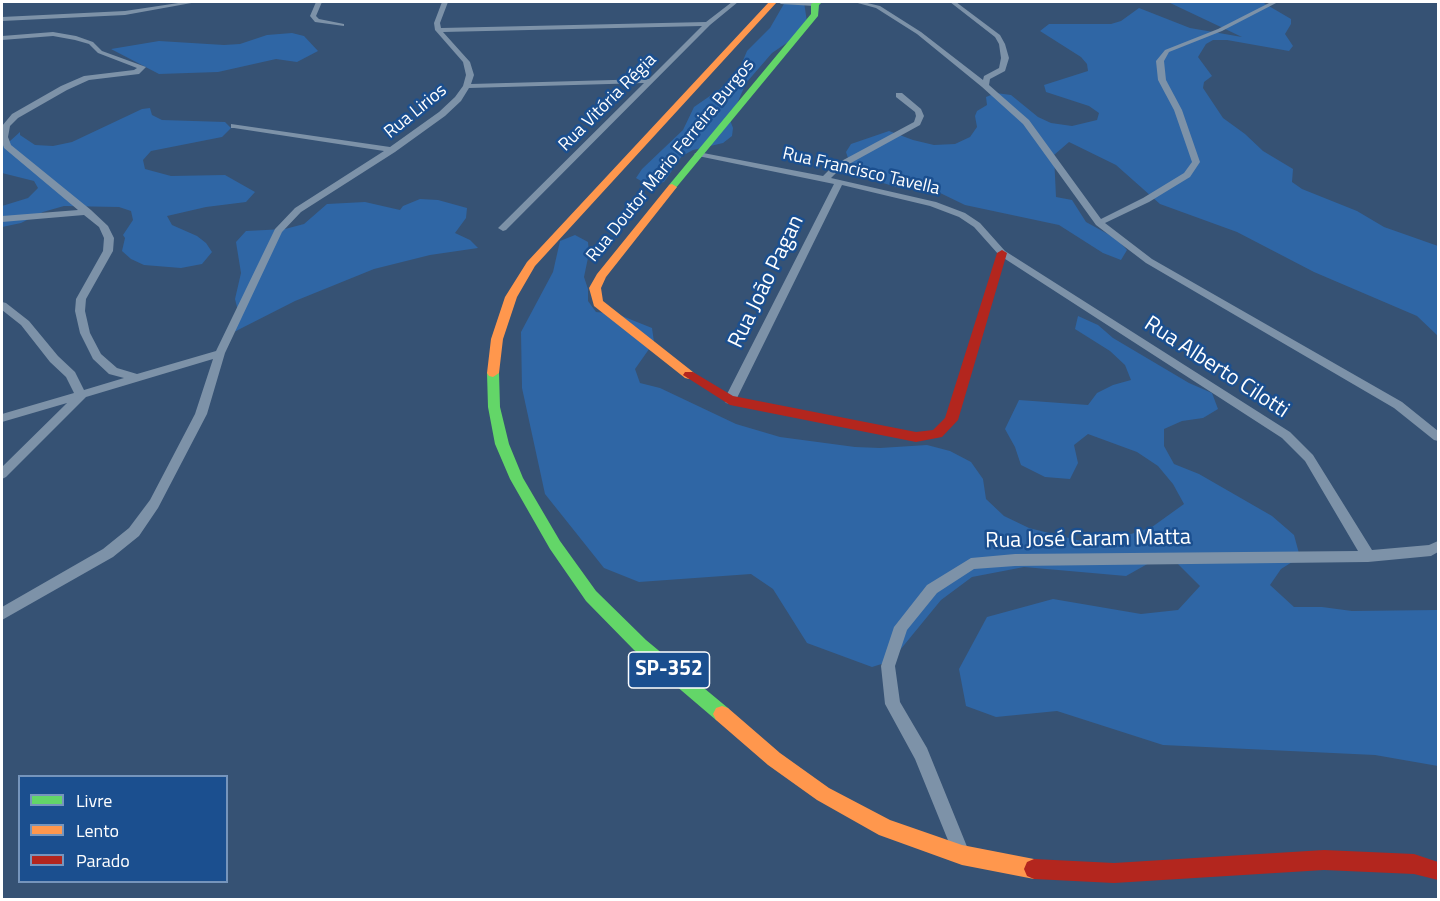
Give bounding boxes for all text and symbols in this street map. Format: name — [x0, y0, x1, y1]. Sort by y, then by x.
street label: Rua Vitória Régia — [555, 50, 661, 156]
street label: Rua Doutor Mario Ferreira Burgos — [582, 55, 760, 267]
street label: Rua Lirios — [380, 80, 452, 144]
street label: Rua Francisco Tavella — [780, 143, 942, 201]
street label: Rua João Pagan — [723, 211, 811, 353]
street label: Rua Alberto Cilotti — [1139, 311, 1293, 425]
street label: Rua José Caram Matta — [985, 525, 1191, 555]
road number: SP-352 — [628, 652, 710, 688]
legend — [18, 775, 228, 883]
text: Livre — [76, 787, 112, 814]
text: Lento — [76, 817, 119, 844]
text: Parado — [76, 847, 130, 874]

